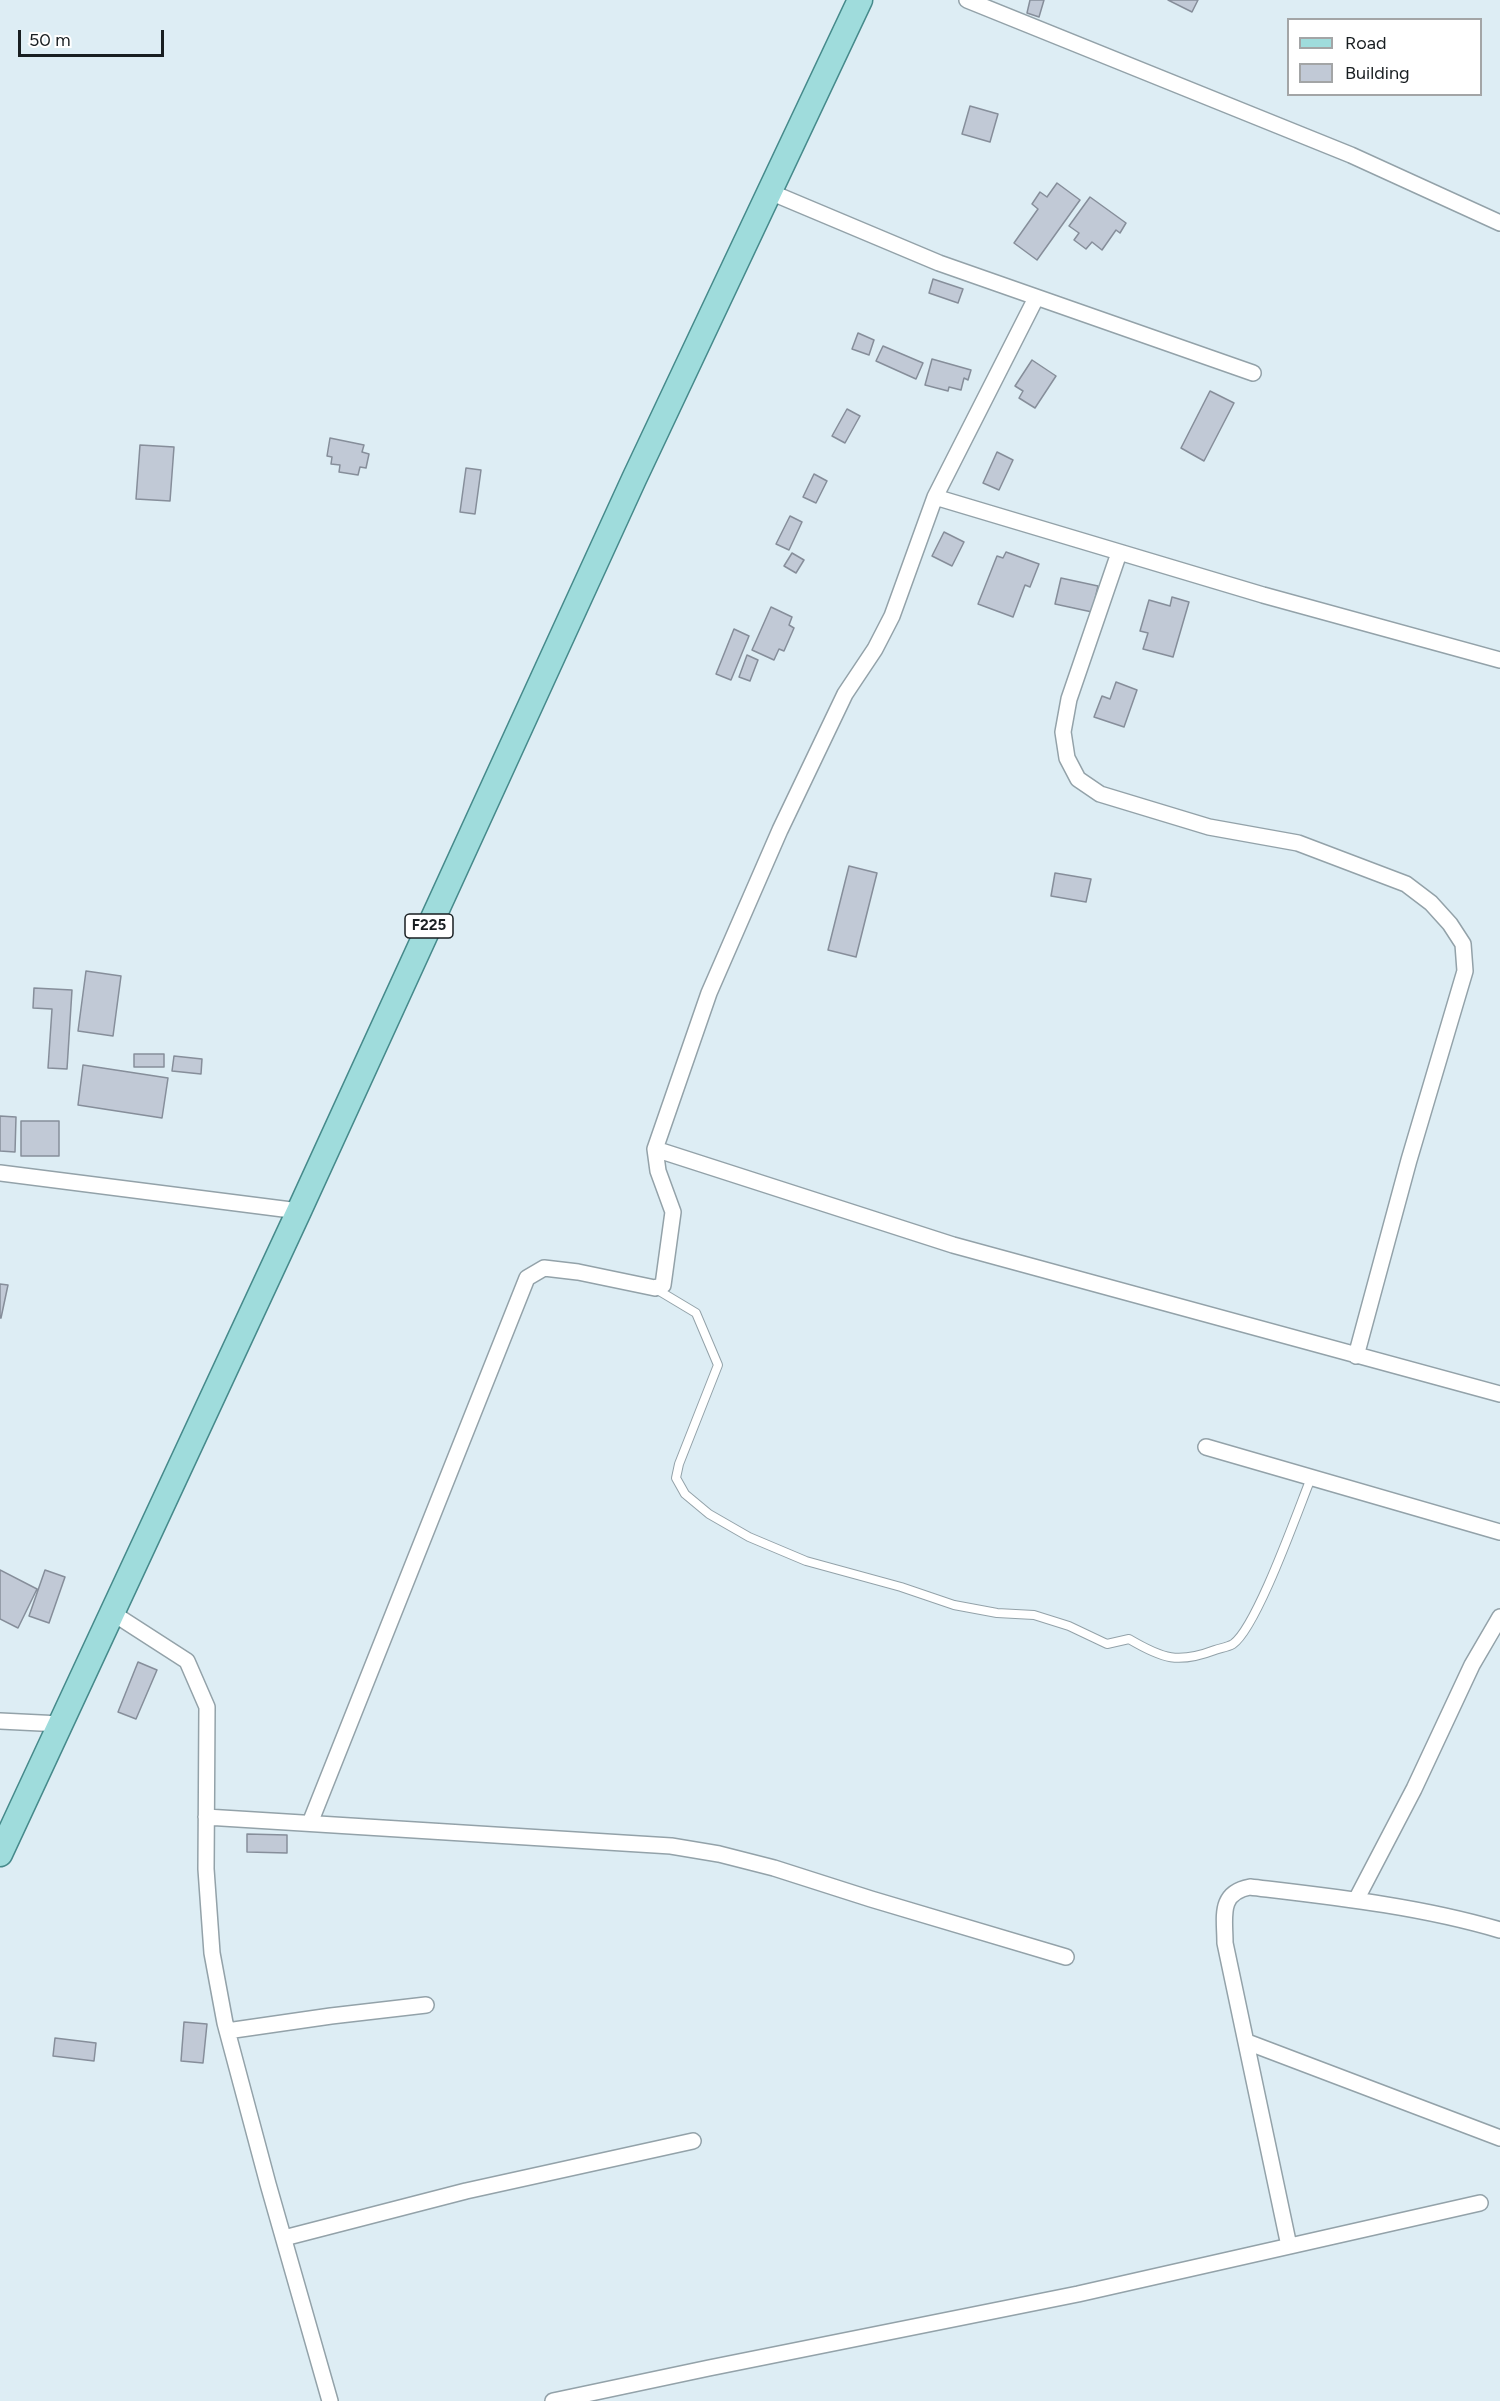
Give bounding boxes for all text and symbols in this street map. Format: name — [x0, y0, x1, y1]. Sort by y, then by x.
scale bar — [21, 18, 166, 56]
legend — [1287, 18, 1482, 96]
text: 50 m — [29, 29, 71, 51]
text: Road — [1345, 32, 1386, 54]
text: Building — [1345, 62, 1410, 84]
road number: F225 — [405, 914, 453, 938]

